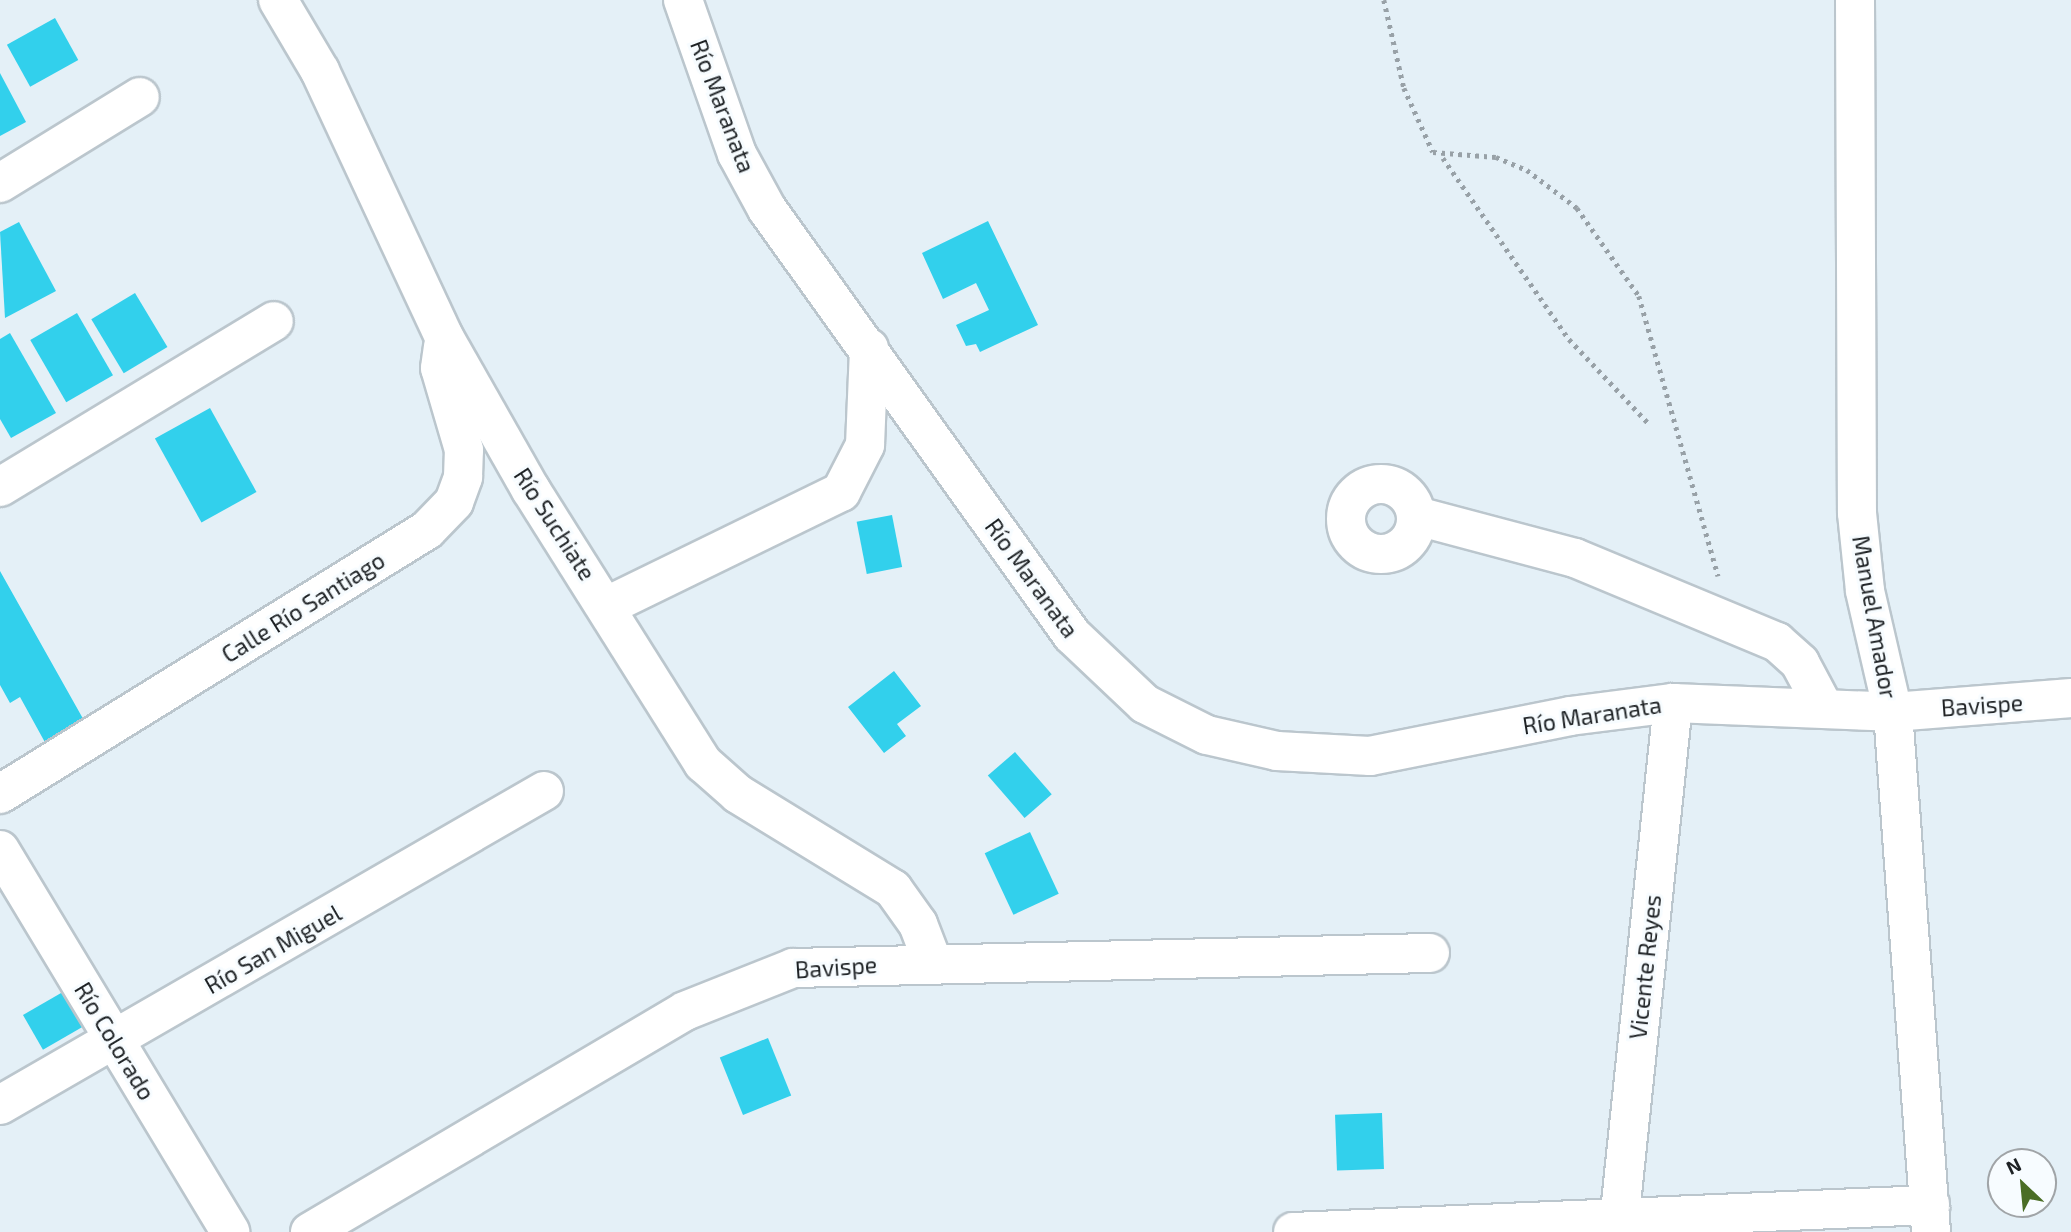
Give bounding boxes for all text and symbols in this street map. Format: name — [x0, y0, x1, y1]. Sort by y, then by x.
street label: Río Maranata — [685, 36, 761, 176]
street label: Río Suchiate — [509, 463, 601, 585]
street label: Río Maranata — [980, 513, 1084, 643]
street label: Manuel Amador — [1847, 533, 1903, 701]
street label: Calle Río Santiago — [216, 546, 390, 668]
street label: Bavispe — [1940, 688, 2024, 722]
street label: Río Maranata — [1521, 690, 1663, 740]
street label: Vicente Reyes — [1624, 893, 1666, 1041]
street label: Río San Miguel — [200, 899, 346, 999]
street label: Bavispe — [794, 950, 878, 984]
street label: Río Colorado — [69, 977, 161, 1105]
north arrow — [1987, 1148, 2057, 1218]
text: N — [2002, 1152, 2025, 1179]

